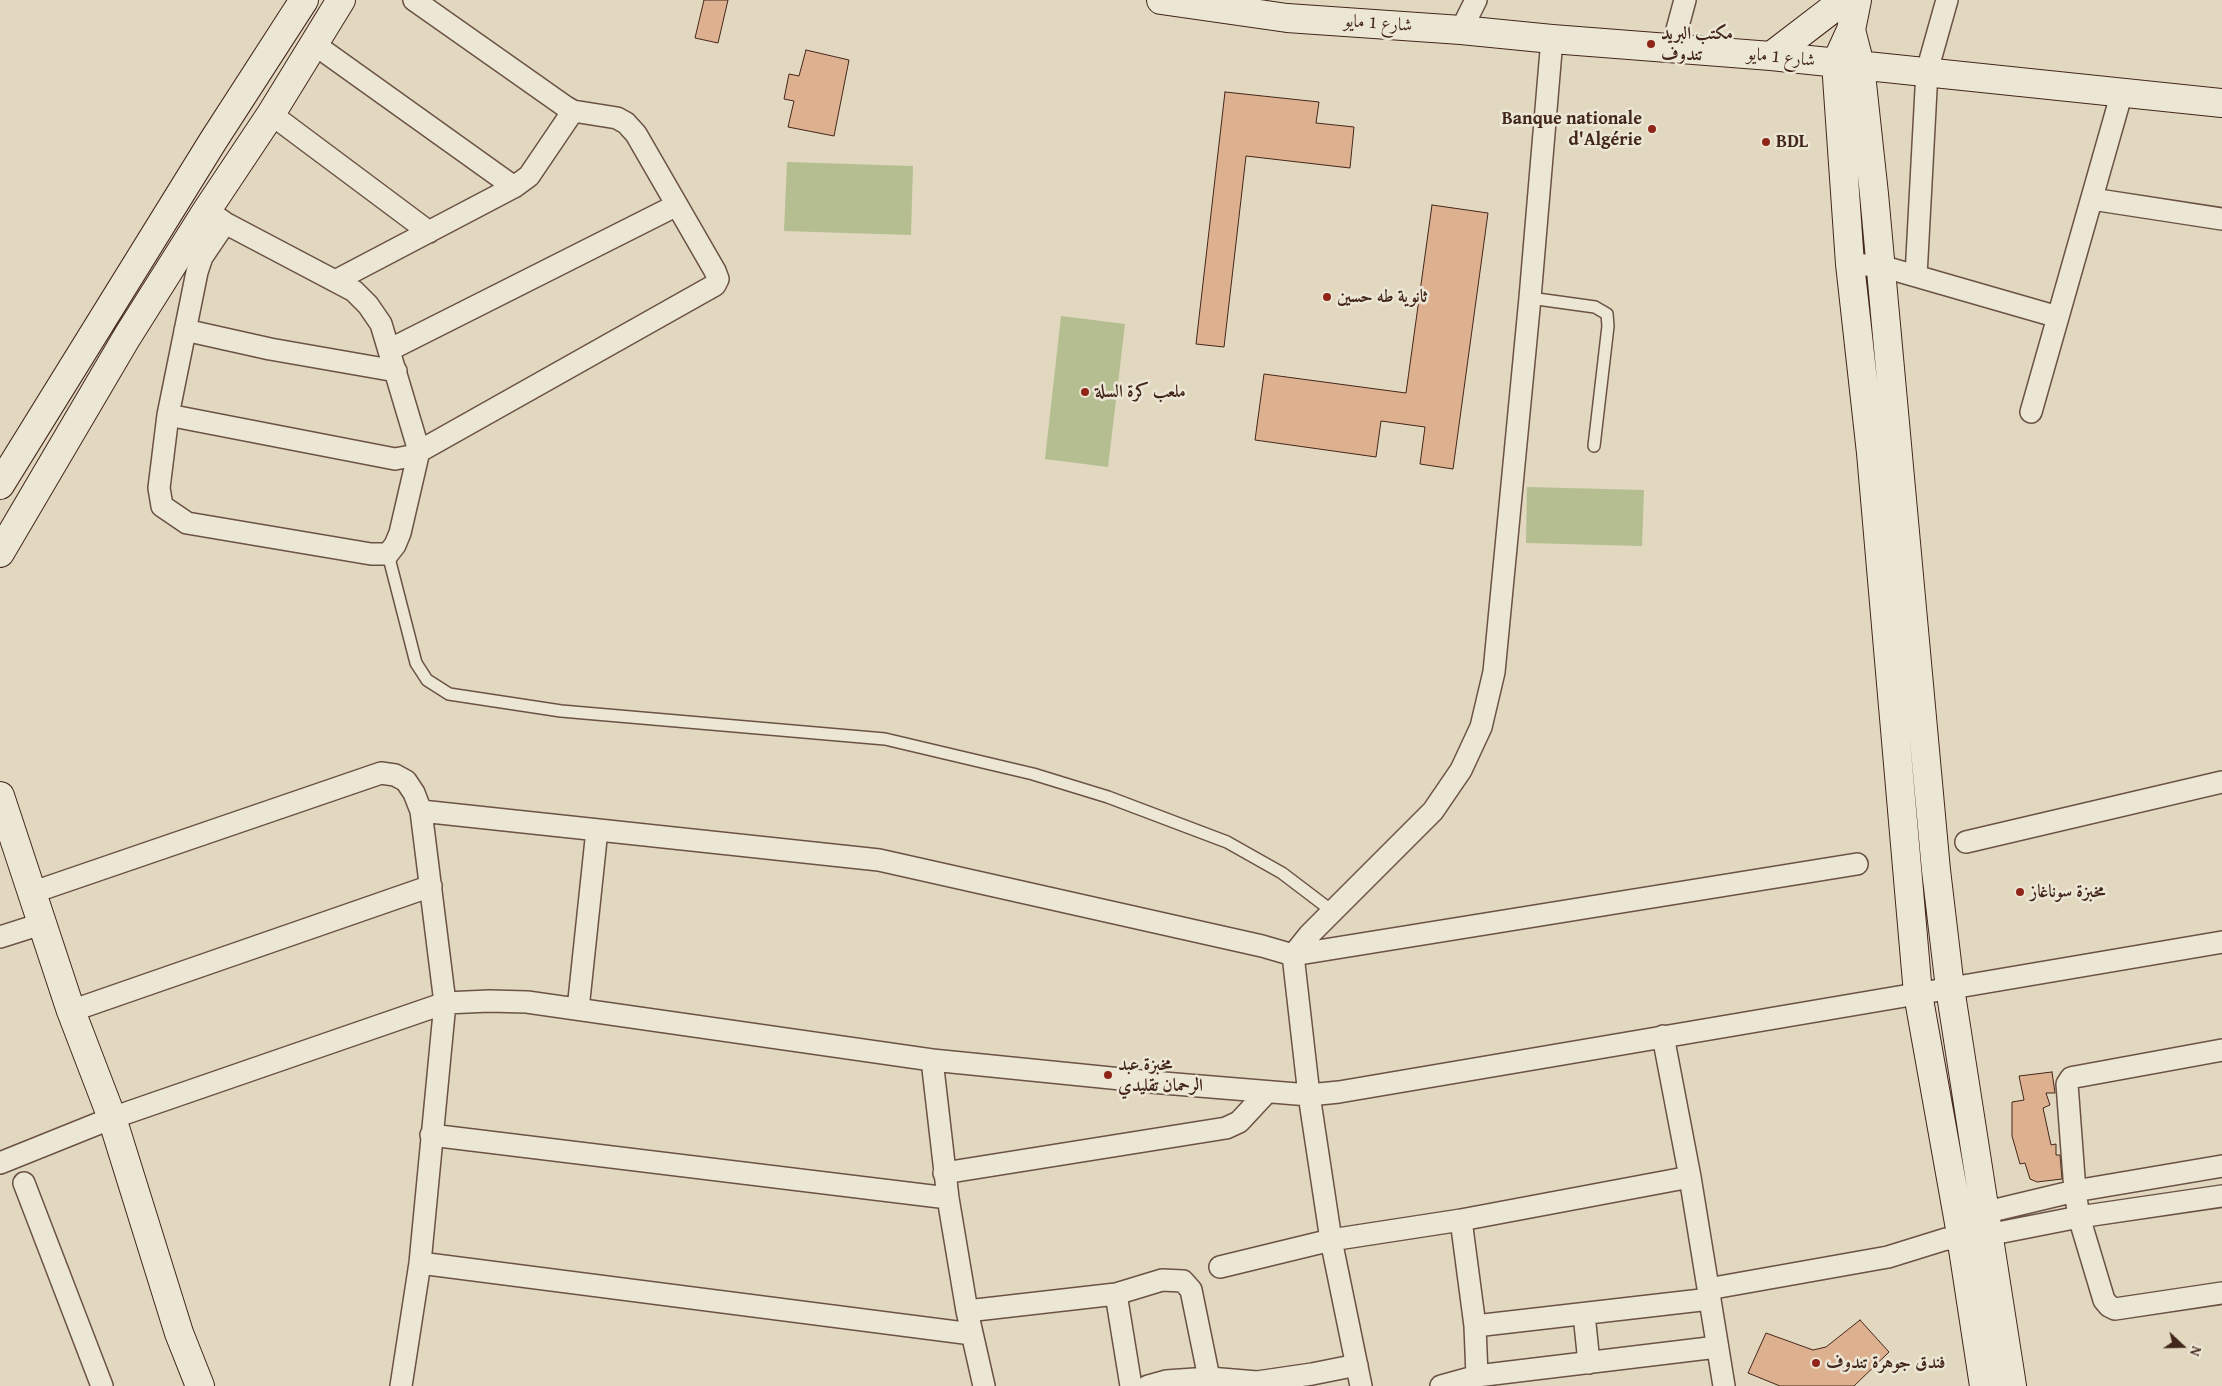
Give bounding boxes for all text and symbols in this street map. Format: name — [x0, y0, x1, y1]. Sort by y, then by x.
street label: شارع 1 مايو — [1343, 11, 1413, 37]
place label: مكتب البريد تندوف — [1661, 23, 1733, 66]
marker: مكتب البريد تندوف — [1645, 38, 1657, 50]
street label: شارع 1 مايو — [1746, 44, 1816, 72]
place label: Banque nationale d'Algérie — [1502, 108, 1642, 150]
marker: Banque nationale d'Algérie — [1646, 123, 1658, 135]
place label: BDL — [1776, 131, 1808, 153]
marker: BDL — [1760, 136, 1772, 148]
place label: ثانوية طه حسين — [1337, 286, 1427, 308]
marker: ثانوية طه حسين — [1321, 291, 1333, 303]
place label: ملعب كرة السلة — [1095, 381, 1186, 403]
marker: ملعب كرة السلة — [1079, 386, 1091, 398]
place label: مخبزة سوناغاز — [2030, 881, 2105, 903]
marker: مخبزة سوناغاز — [2014, 886, 2026, 898]
place label: مخبزة عبد الرحمان تقليدي — [1118, 1054, 1203, 1096]
marker: مخبزة عبد الرحمان تقليدي — [1102, 1069, 1114, 1081]
north arrow — [2157, 1321, 2207, 1371]
text: N — [2185, 1343, 2207, 1359]
place label: فندق جوهرة تندوف — [1826, 1352, 1946, 1374]
marker: فندق جوهرة تندوف — [1810, 1357, 1822, 1369]

